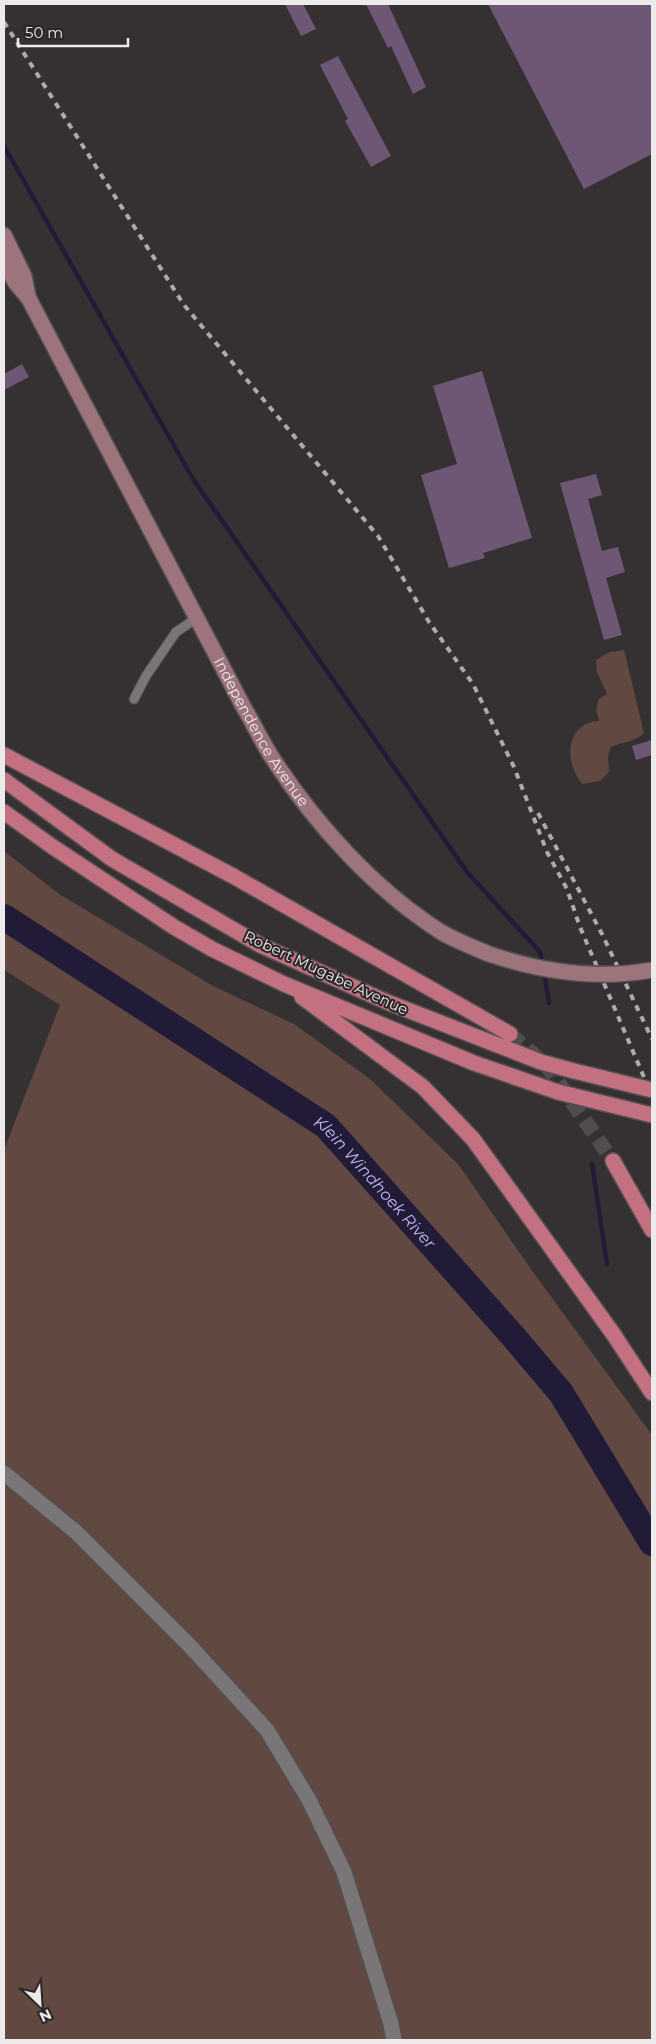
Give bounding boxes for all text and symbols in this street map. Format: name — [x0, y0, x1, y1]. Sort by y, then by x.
scale bar — [18, 15, 128, 47]
text: 50 m — [25, 23, 63, 42]
street label: Independence Avenue — [210, 654, 313, 810]
street label: Robert Mugabe Avenue — [241, 926, 411, 1019]
water label: Klein Windhoek River — [310, 1112, 440, 1253]
north arrow — [15, 1979, 65, 2029]
text: N — [37, 2005, 54, 2026]

